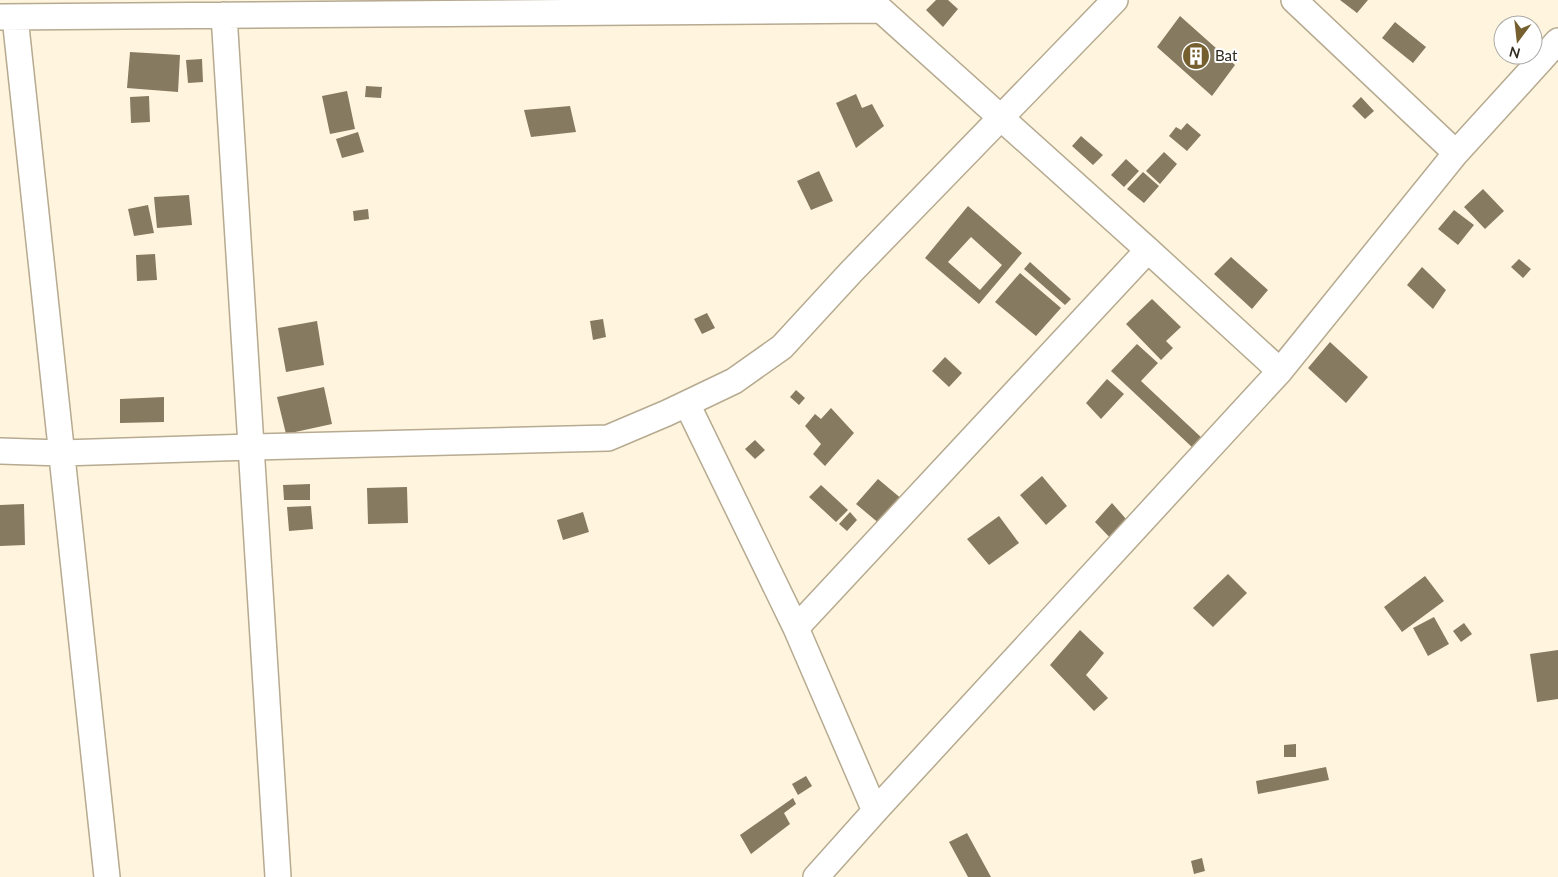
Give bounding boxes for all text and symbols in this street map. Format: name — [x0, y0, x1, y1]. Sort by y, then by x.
north arrow — [1493, 15, 1543, 65]
building icon: Bat — [1181, 41, 1211, 71]
text: N — [1507, 43, 1522, 63]
place label: Bat — [1215, 46, 1238, 64]

